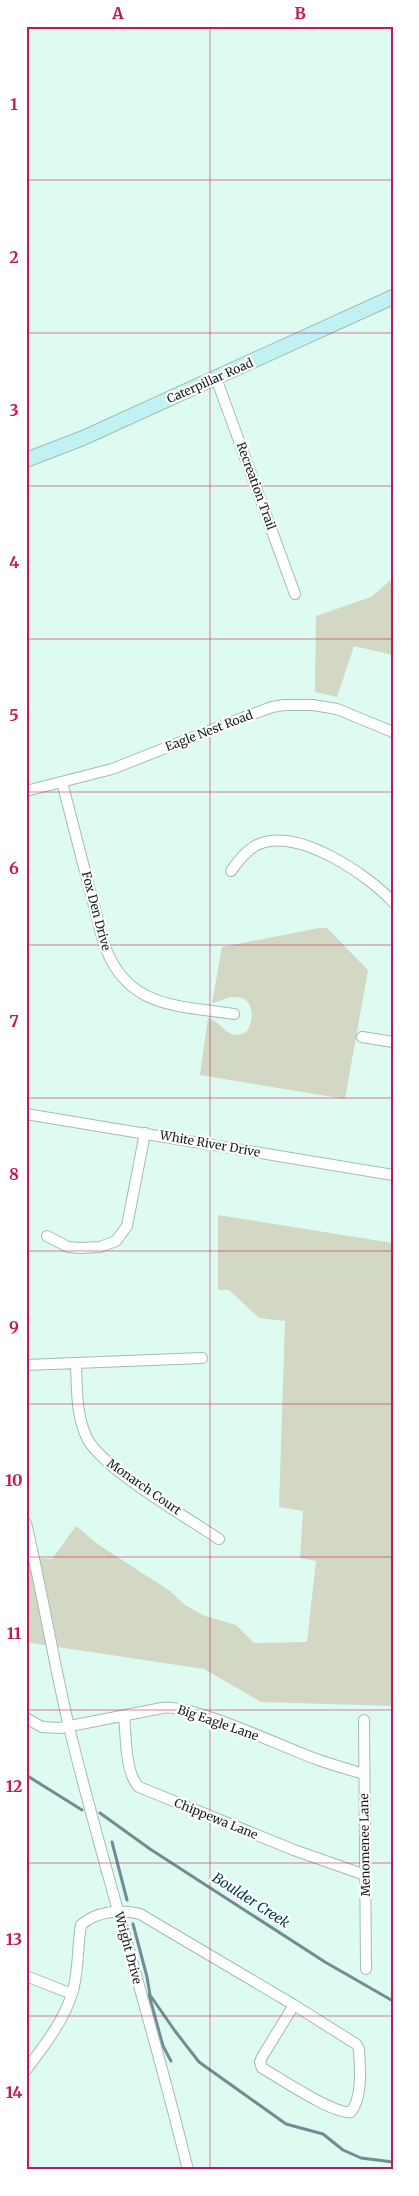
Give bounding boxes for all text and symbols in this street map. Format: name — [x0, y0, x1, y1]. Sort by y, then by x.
text: A — [111, 3, 124, 23]
text: B — [294, 3, 306, 23]
text: 1 — [10, 94, 18, 114]
text: 2 — [9, 247, 19, 267]
street label: Caterpillar Road — [164, 355, 255, 406]
text: 3 — [9, 400, 19, 420]
street label: Recreation Trail — [234, 440, 279, 532]
text: 4 — [9, 552, 19, 572]
text: 5 — [9, 705, 19, 725]
street label: Eagle Nest Road — [163, 707, 255, 754]
text: 6 — [9, 858, 19, 878]
street label: Fox Den Drive — [79, 870, 114, 952]
text: 7 — [9, 1011, 19, 1031]
street label: White River Drive — [158, 1127, 262, 1160]
text: 8 — [9, 1164, 19, 1184]
text: 9 — [9, 1317, 19, 1337]
street label: Monarch Court — [104, 1455, 185, 1518]
text: 10 — [5, 1470, 23, 1490]
text: 11 — [7, 1623, 22, 1643]
street label: Big Eagle Lane — [176, 1702, 261, 1743]
text: 12 — [6, 1776, 22, 1796]
street label: Menomenee Lane — [356, 1793, 373, 1897]
street label: Chippewa Lane — [172, 1795, 260, 1842]
water label: Boulder Creek — [209, 1868, 293, 1932]
street label: Wright Drive — [111, 1909, 145, 1986]
text: 13 — [6, 1929, 22, 1949]
text: 14 — [6, 2082, 22, 2102]

